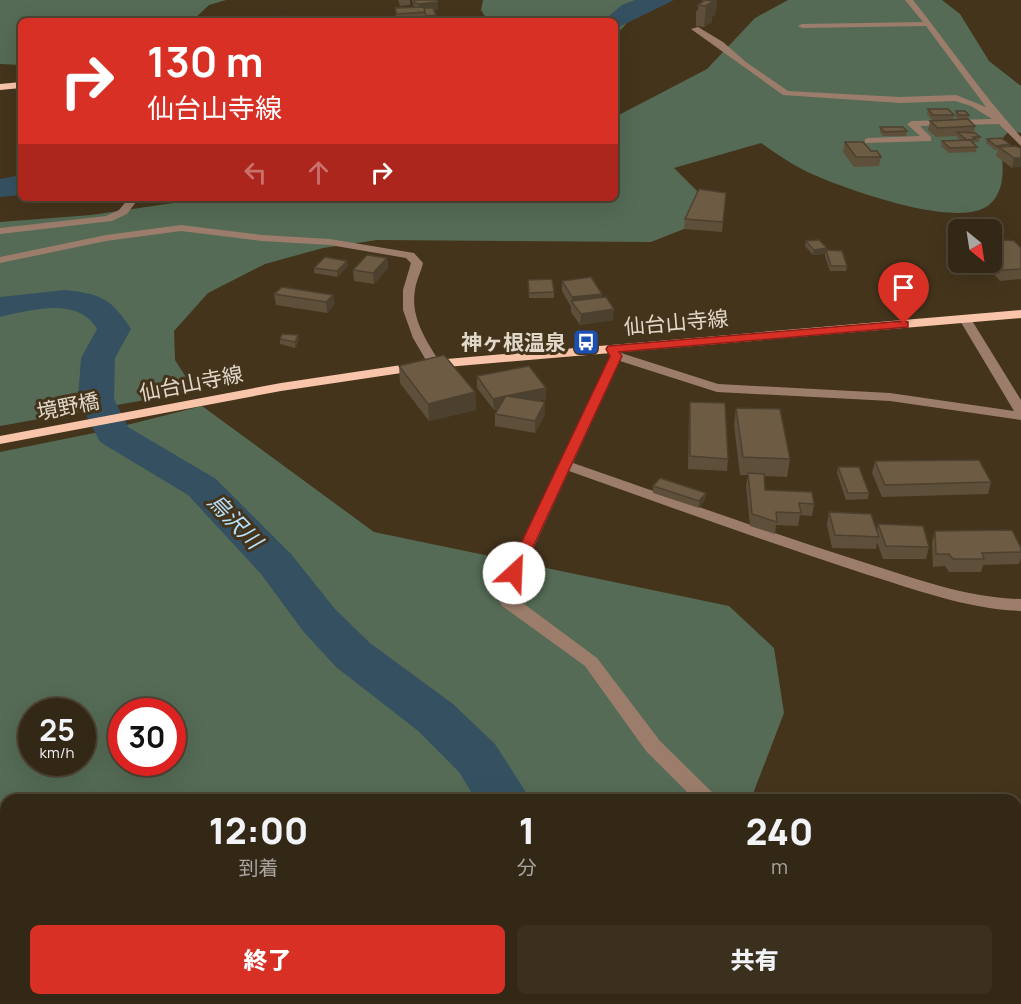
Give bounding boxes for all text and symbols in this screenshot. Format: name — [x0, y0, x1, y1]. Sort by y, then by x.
text: 130 m — [147, 32, 264, 90]
icon: right — [48, 42, 126, 120]
text: 仙台山寺線 — [147, 89, 282, 126]
icon: left — [239, 156, 272, 189]
icon: ahead — [302, 156, 335, 189]
icon: right — [365, 156, 398, 189]
north arrow — [948, 219, 1002, 273]
map controls — [948, 219, 1002, 273]
pin — [878, 262, 929, 324]
icon: arrive — [887, 271, 920, 304]
street label: 仙台山寺線 — [622, 303, 730, 341]
bus stop icon: 神ヶ根温泉 — [571, 327, 601, 357]
place label: 神ヶ根温泉 — [461, 328, 566, 356]
street label: 仙台山寺線 — [137, 359, 245, 407]
street label: 境野橋 — [34, 386, 102, 426]
water label: 烏沢川 — [201, 487, 270, 557]
position arrow — [482, 541, 546, 605]
speed limit sign: 30 — [108, 698, 186, 776]
text: 25 — [39, 709, 75, 750]
text: km/h — [40, 742, 74, 763]
text: 12:00 — [209, 806, 308, 855]
text: 1 — [519, 806, 535, 855]
text: 240 — [746, 807, 813, 856]
text: m — [771, 853, 788, 880]
text: 到着 — [239, 854, 279, 881]
text: 分 — [517, 854, 537, 881]
button: 終了 — [30, 925, 505, 994]
button: 共有 — [517, 925, 992, 994]

